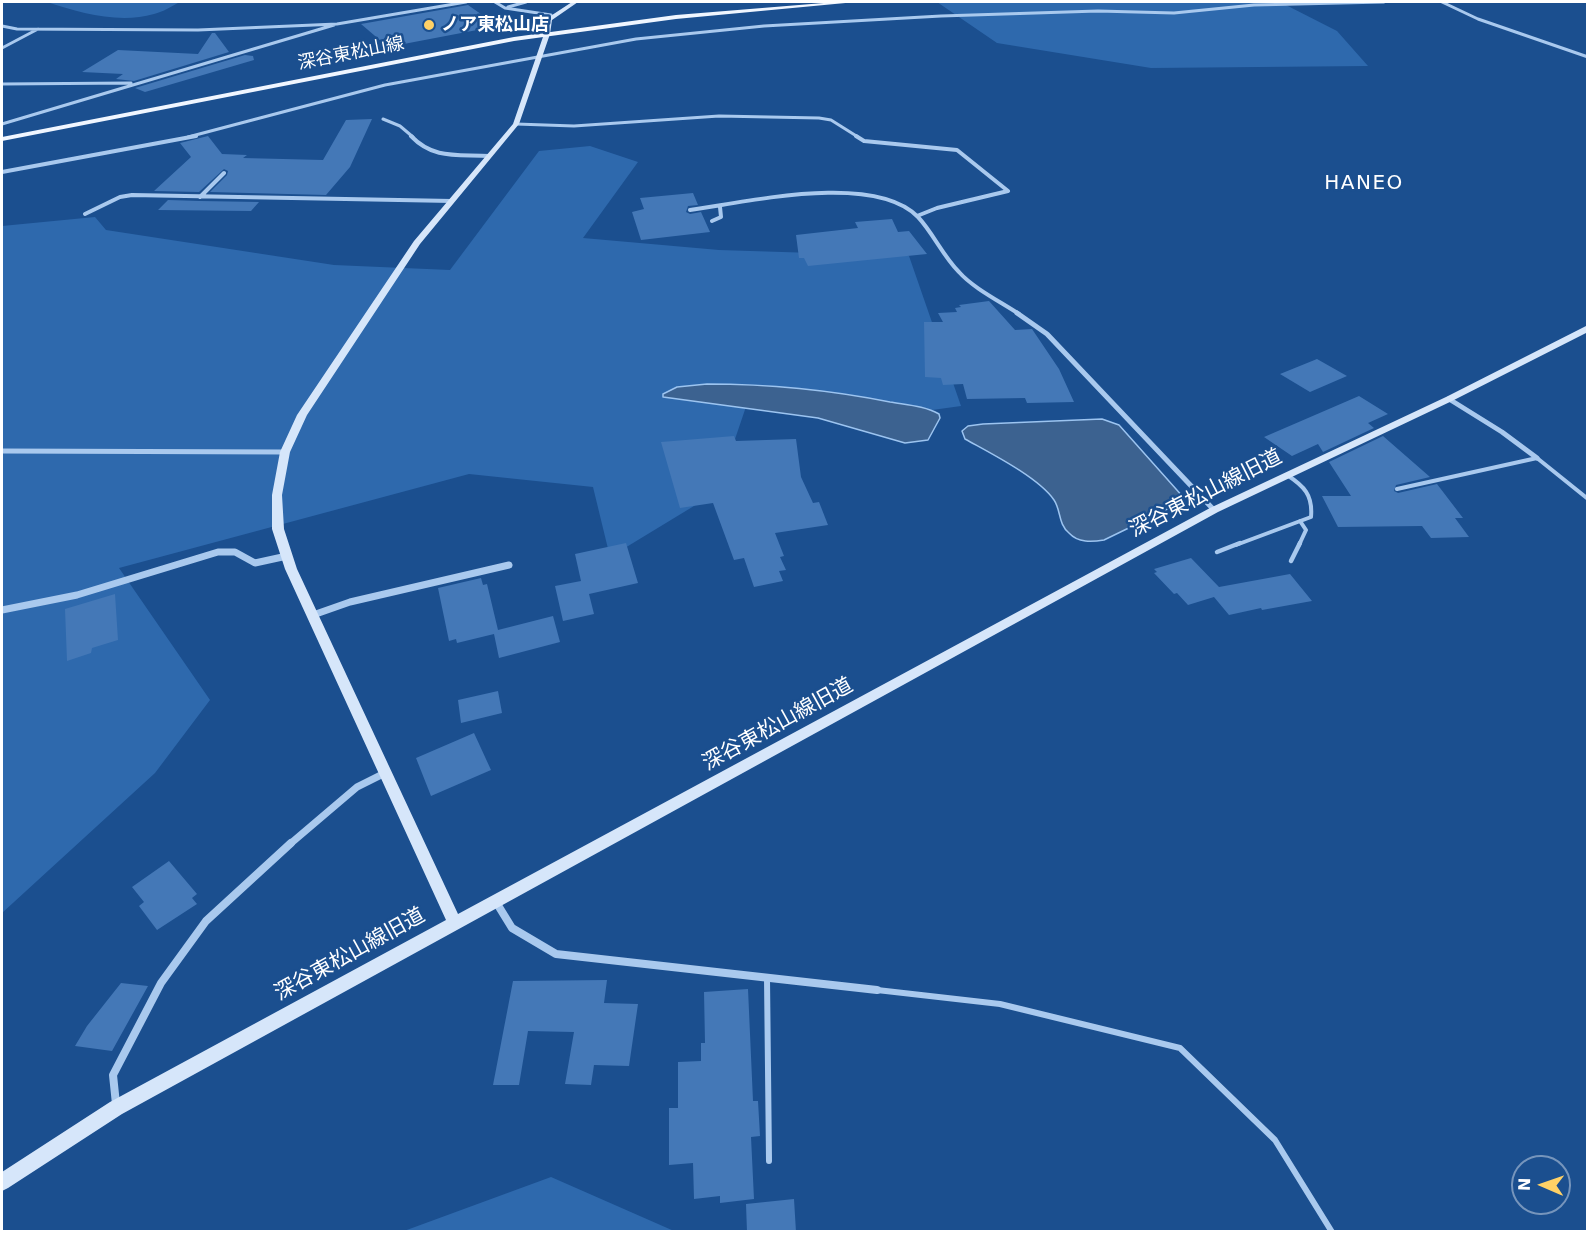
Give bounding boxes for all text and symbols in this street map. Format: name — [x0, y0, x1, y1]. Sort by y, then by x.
place label: ノア東松山店 — [441, 14, 549, 36]
marker: ノア東松山店 — [422, 18, 436, 32]
street label: 深谷東松山線 — [296, 33, 406, 75]
district label: HANEO — [1324, 172, 1404, 196]
street label: 深谷東松山線旧道 — [1125, 445, 1287, 543]
street label: 深谷東松山線旧道 — [698, 673, 858, 777]
street label: 深谷東松山線旧道 — [270, 903, 430, 1007]
north arrow — [1511, 1155, 1571, 1215]
text: N — [1515, 1177, 1534, 1191]

